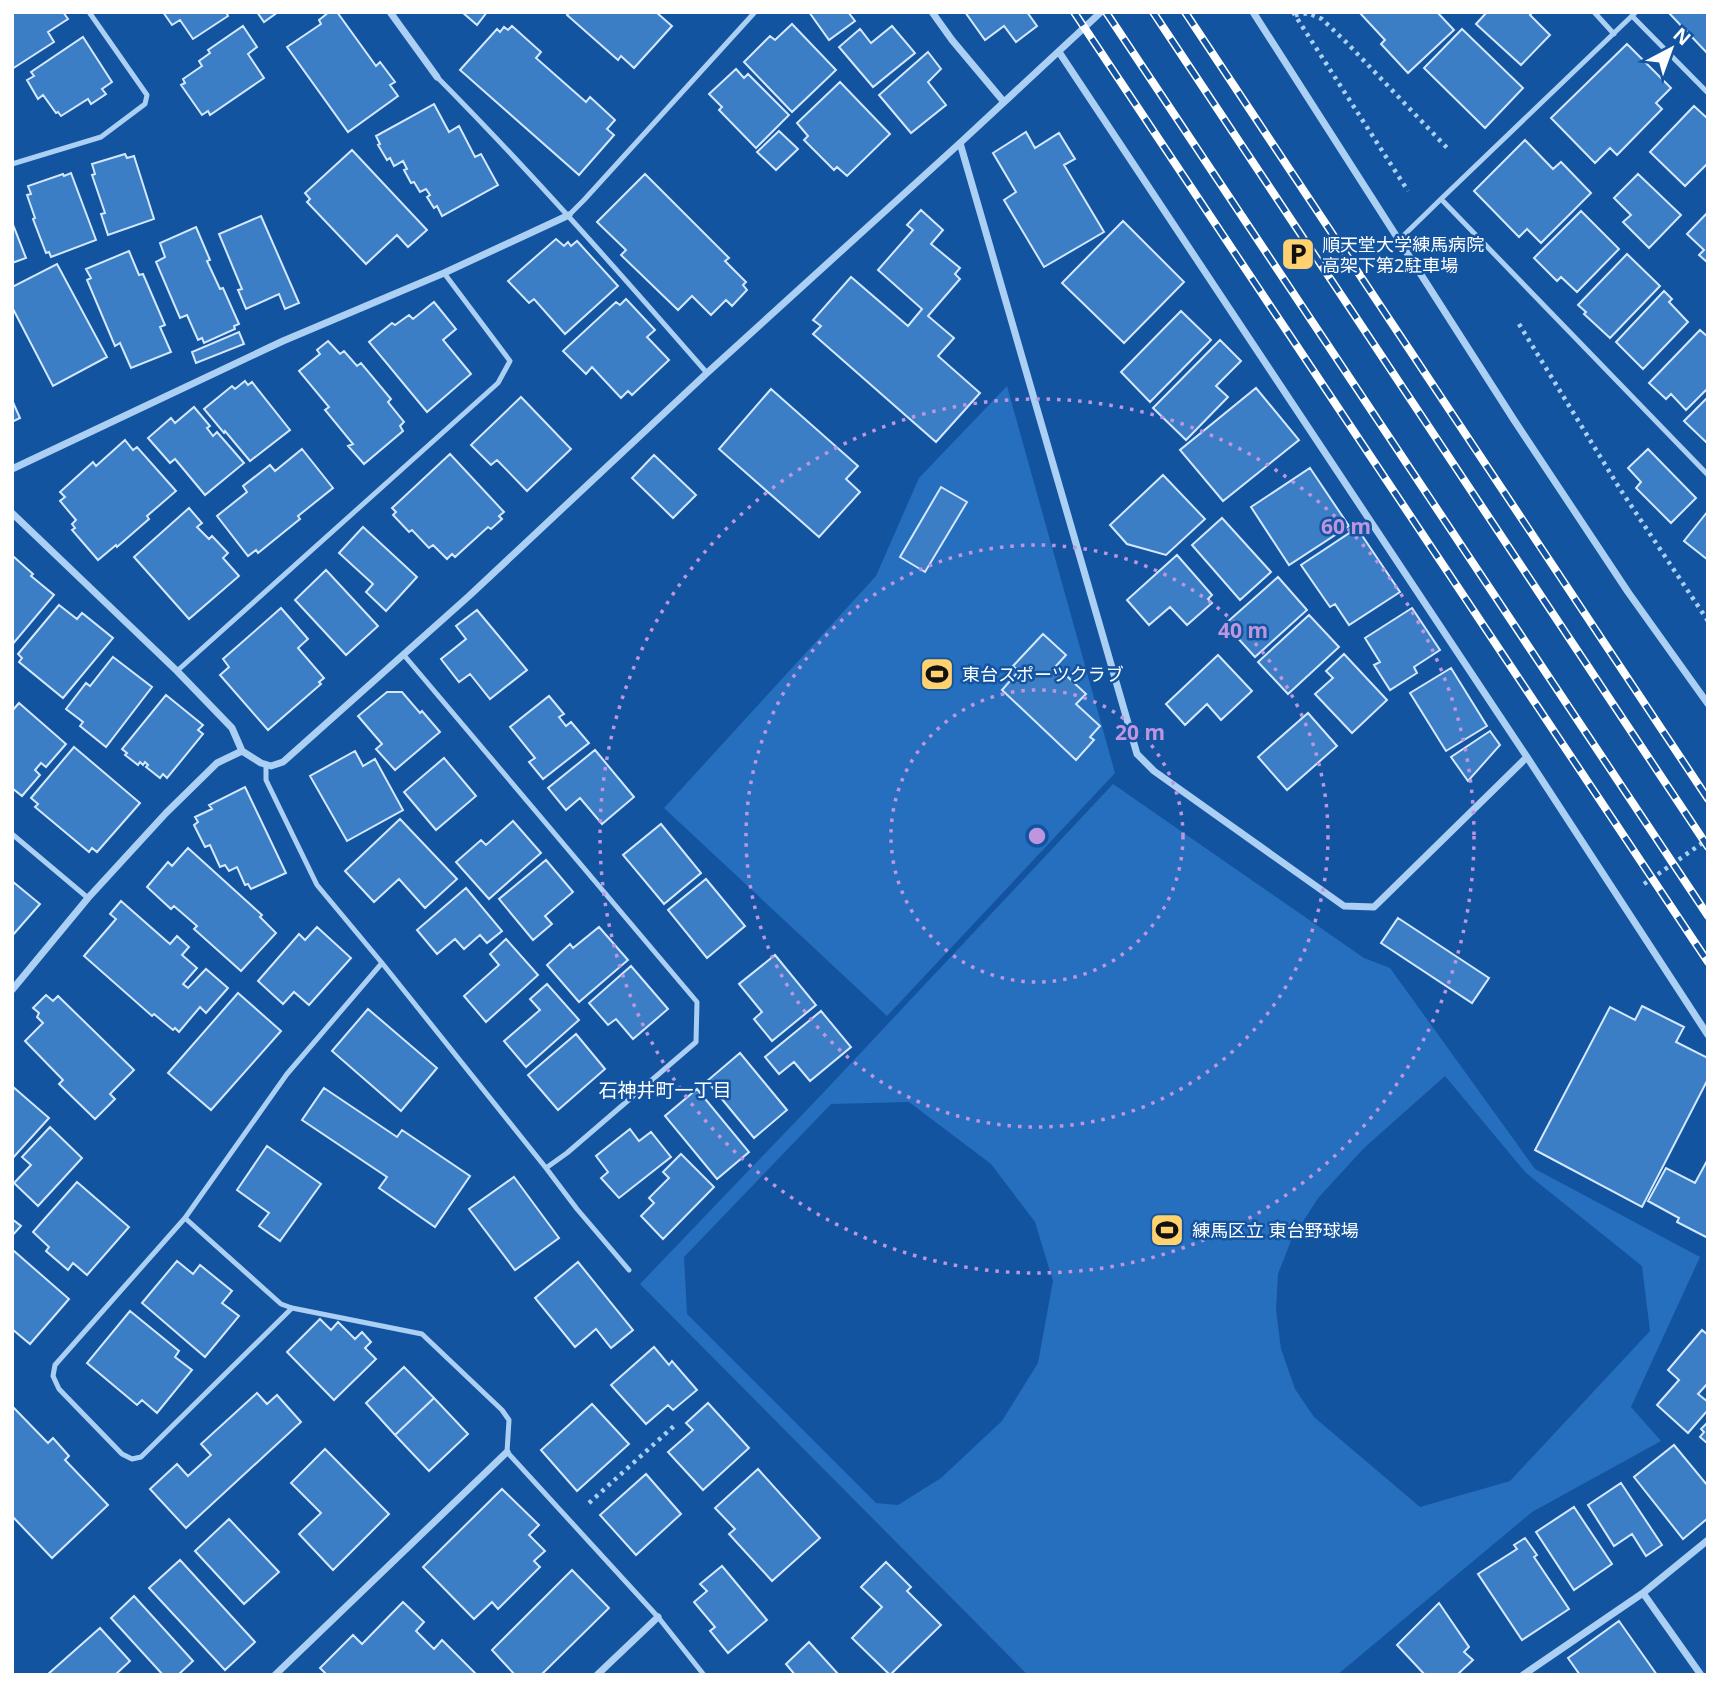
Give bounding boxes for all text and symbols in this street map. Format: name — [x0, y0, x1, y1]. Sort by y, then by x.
north arrow — [1636, 14, 1706, 84]
text: N — [1668, 21, 1697, 51]
place label: 順天堂大学練馬病院 高架下第2駐車場 — [1322, 232, 1484, 277]
parking icon: 順天堂大学練馬病院 高架下第2駐車場 — [1279, 235, 1317, 273]
text: 60 m — [1321, 512, 1371, 540]
text: 40 m — [1218, 616, 1268, 644]
sports icon: 東台スポーツクラブ — [918, 655, 956, 693]
place label: 東台スポーツクラブ — [962, 662, 1124, 686]
text: 20 m — [1115, 718, 1165, 746]
centre of rings — [1025, 824, 1049, 848]
district label: 石神井町一丁目 — [598, 1077, 732, 1103]
sports icon: 練馬区立 東台野球場 — [1148, 1211, 1186, 1249]
place label: 練馬区立 東台野球場 — [1192, 1218, 1359, 1242]

